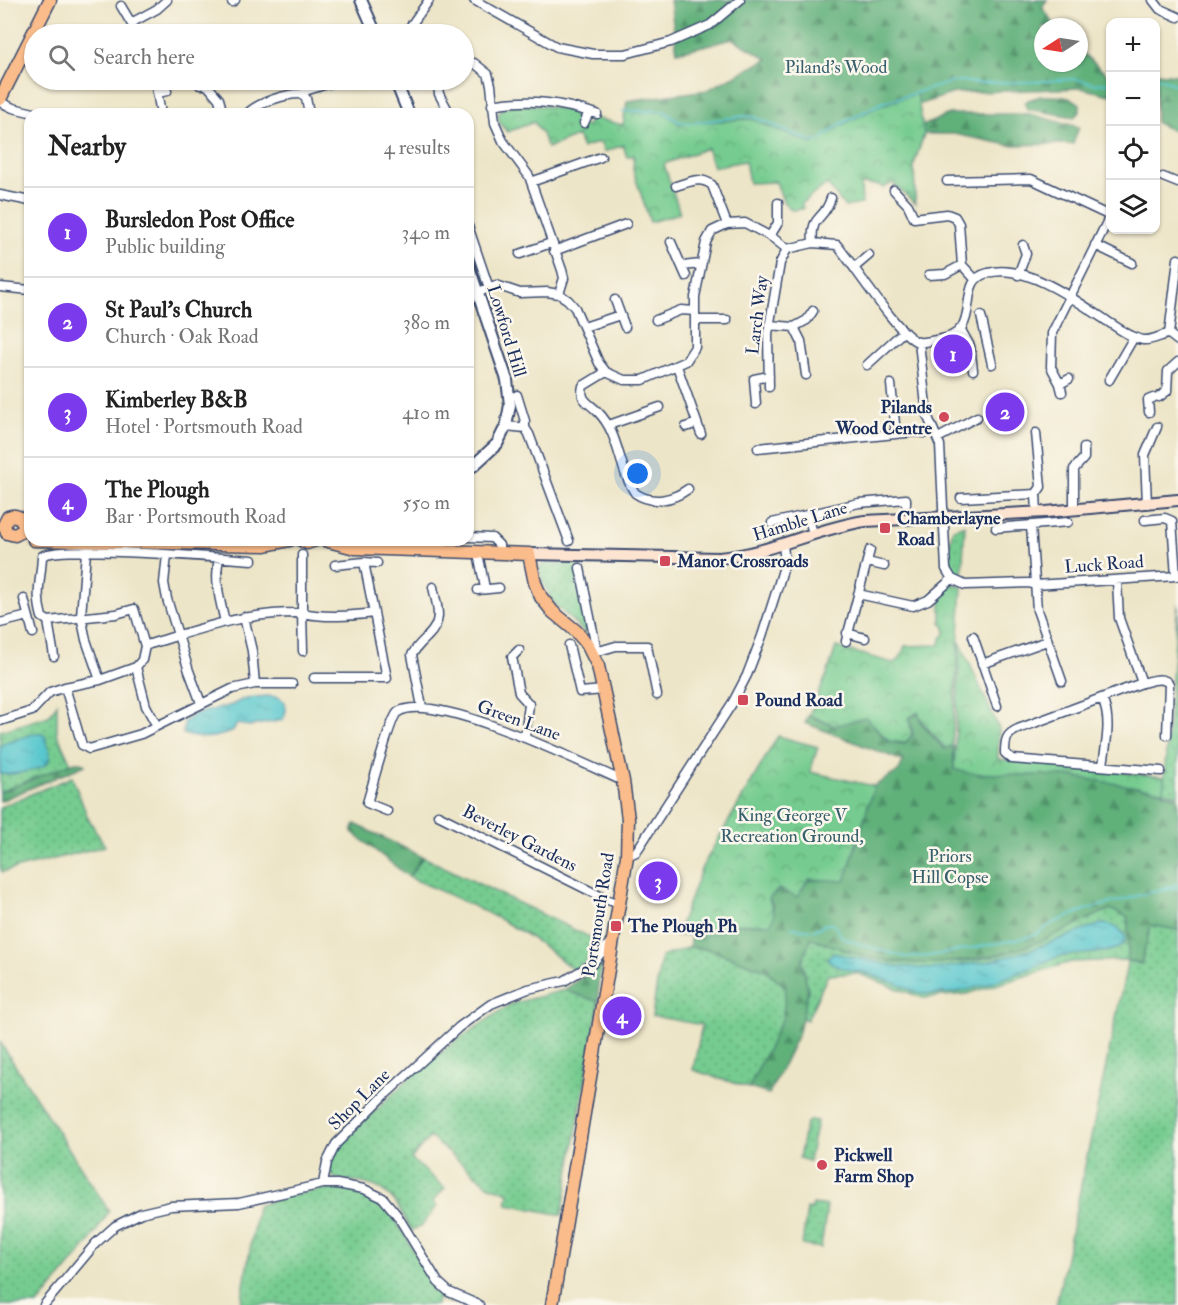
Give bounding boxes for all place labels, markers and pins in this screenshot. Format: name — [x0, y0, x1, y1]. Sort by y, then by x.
pin: 1 — [934, 332, 972, 376]
pin: 2 — [986, 390, 1024, 434]
place label: Pilands Wood Centre — [834, 396, 932, 440]
marker: Pilands Wood Centre — [937, 410, 951, 424]
place label: Chamberlayne Road — [897, 507, 1001, 551]
marker: Chamberlayne Road — [878, 521, 892, 535]
place label: Manor Crossroads — [676, 550, 809, 573]
marker: Manor Crossroads — [658, 554, 672, 568]
place label: Pound Road — [755, 689, 843, 712]
marker: Pound Road — [736, 693, 750, 707]
pin: 3 — [638, 858, 678, 904]
place label: The Plough Ph — [627, 915, 738, 938]
marker: The Plough Ph — [609, 919, 623, 933]
pin: 4 — [602, 994, 642, 1038]
place label: Pickwell Farm Shop — [834, 1144, 914, 1188]
marker: Pickwell Farm Shop — [815, 1158, 829, 1172]

